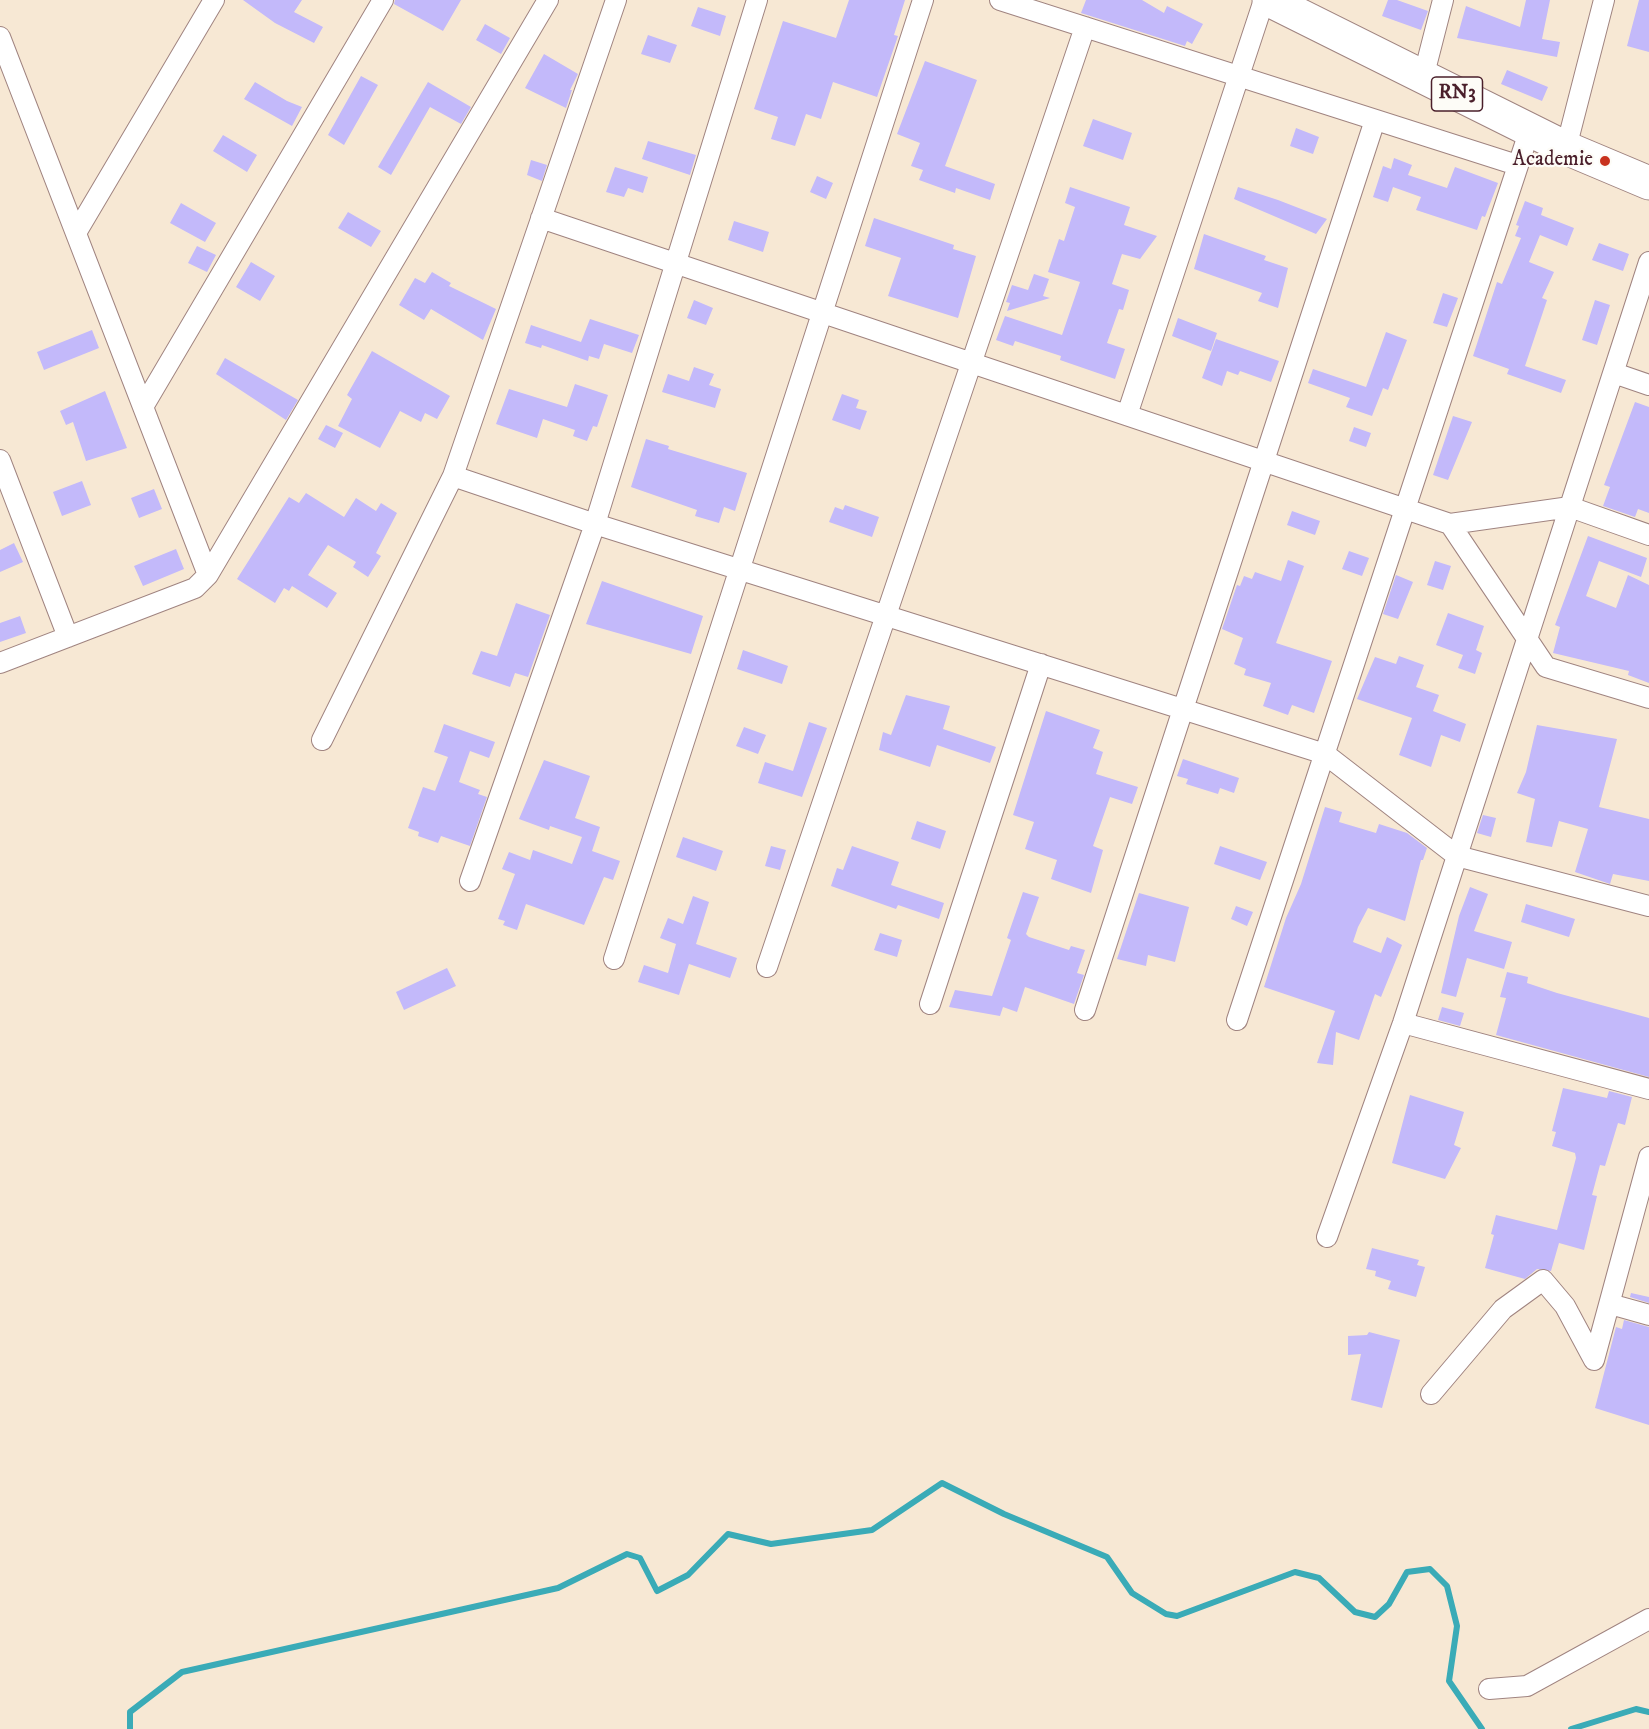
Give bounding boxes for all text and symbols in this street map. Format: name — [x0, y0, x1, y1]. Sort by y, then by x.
road number: RN3 — [1432, 77, 1482, 111]
place label: Academie — [1513, 148, 1593, 174]
marker: Academie — [1598, 154, 1612, 168]

